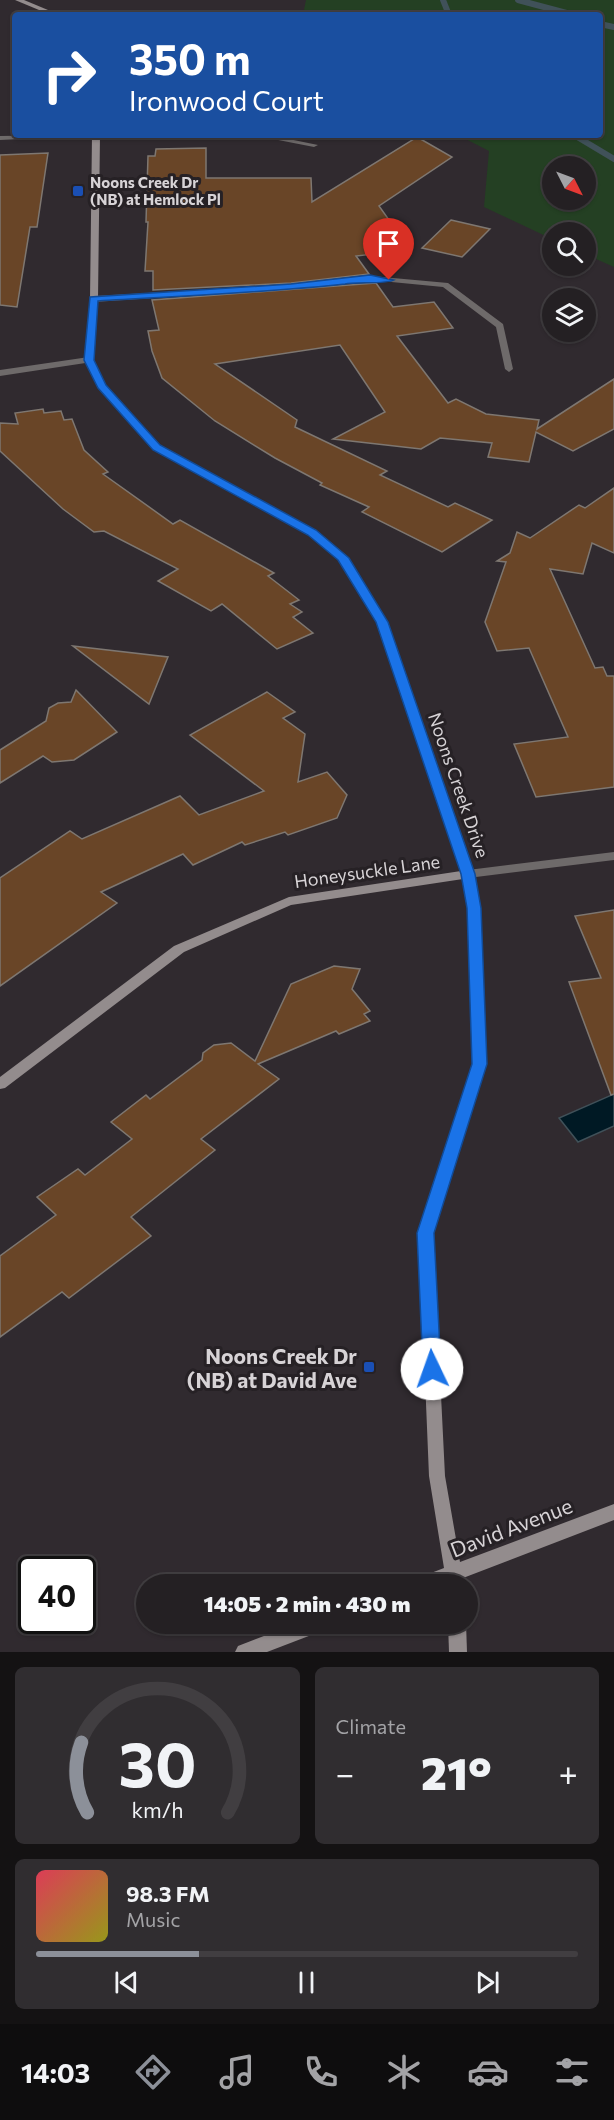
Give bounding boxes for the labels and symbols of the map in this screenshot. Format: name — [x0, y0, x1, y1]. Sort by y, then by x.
north arrow — [542, 156, 596, 210]
place label: Noons Creek Dr (NB) at Hemlock Pl — [90, 173, 221, 208]
marker: Noons Creek Dr (NB) at Hemlock Pl — [71, 184, 85, 198]
pin — [363, 218, 414, 280]
street label: Noons Creek Drive — [424, 710, 494, 860]
street label: Honeysuckle Lane — [293, 850, 441, 892]
position arrow — [400, 1337, 464, 1401]
place label: Noons Creek Dr (NB) at David Ave — [187, 1343, 357, 1392]
marker: Noons Creek Dr (NB) at David Ave — [362, 1360, 376, 1374]
street label: David Avenue — [447, 1492, 575, 1562]
speed limit sign: 40 — [18, 1556, 96, 1634]

